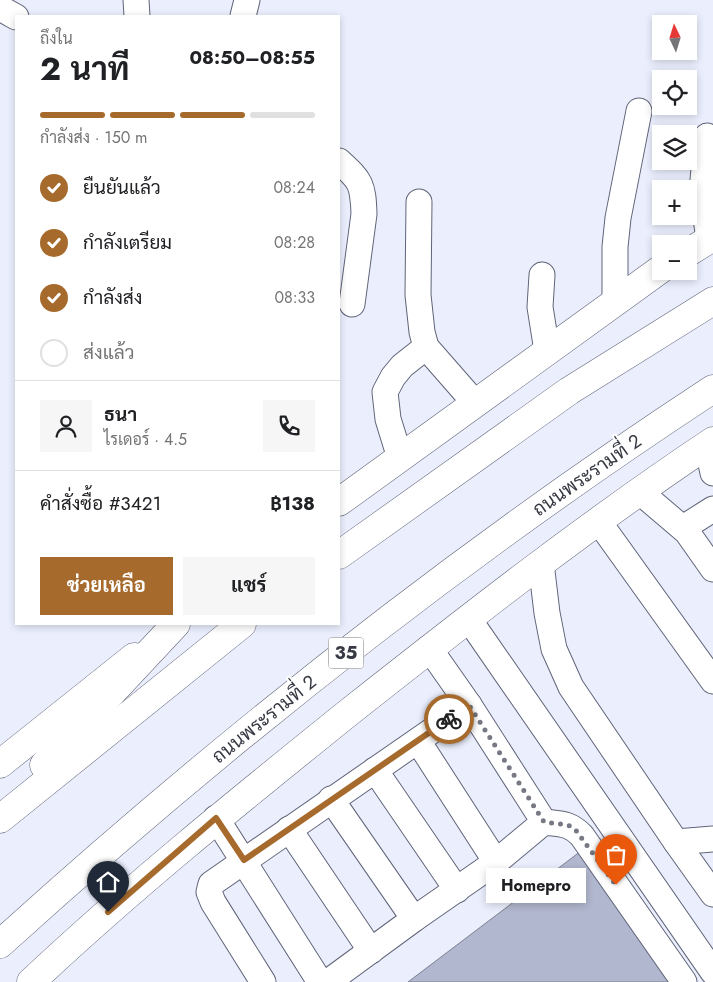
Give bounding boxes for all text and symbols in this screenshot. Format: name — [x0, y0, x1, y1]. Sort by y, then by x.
north arrow — [652, 15, 698, 60]
map controls — [652, 15, 697, 280]
text: ถึงใน — [40, 27, 73, 50]
text: 08:50–08:55 — [190, 44, 315, 71]
text: 2 นาที — [40, 46, 129, 92]
button: locate — [652, 70, 697, 115]
button: layers — [652, 125, 697, 170]
text: กำลังส่ง · 150 m — [40, 126, 148, 149]
icon: check — [40, 174, 68, 202]
text: ยืนยันแล้ว — [83, 174, 161, 201]
text: 08:24 — [273, 176, 315, 199]
button: + — [652, 180, 697, 225]
icon: check — [40, 229, 68, 257]
text: กำลังเตรียม — [83, 229, 172, 256]
text: 08:28 — [274, 231, 315, 254]
button: − — [652, 235, 697, 280]
icon: check — [40, 284, 68, 312]
text: กำลังส่ง — [83, 284, 142, 311]
text: 08:33 — [274, 286, 315, 309]
text: ส่งแล้ว — [83, 339, 134, 366]
button: person — [40, 400, 92, 452]
button: phone — [263, 400, 315, 452]
text: ธนา — [104, 401, 137, 428]
street label: ถนนพระรามที่ 2 — [525, 424, 647, 523]
text: ไรเดอร์ · 4.5 — [104, 428, 187, 451]
text: คำสั่งซื้อ #3421 — [40, 490, 161, 517]
text: ฿138 — [270, 490, 315, 517]
button: ช่วยเหลือ — [40, 557, 173, 615]
button: แชร์ — [183, 557, 315, 615]
road number: 35 — [328, 638, 364, 668]
street label: ถนนพระรามที่ 2 — [204, 665, 322, 770]
courier — [424, 694, 474, 744]
icon: bike — [435, 705, 463, 733]
pin — [595, 834, 637, 885]
icon: bag — [602, 841, 630, 869]
pin — [87, 861, 129, 912]
icon: home — [94, 868, 122, 896]
callout: Homepro — [486, 868, 586, 902]
text: Homepro — [501, 874, 571, 897]

